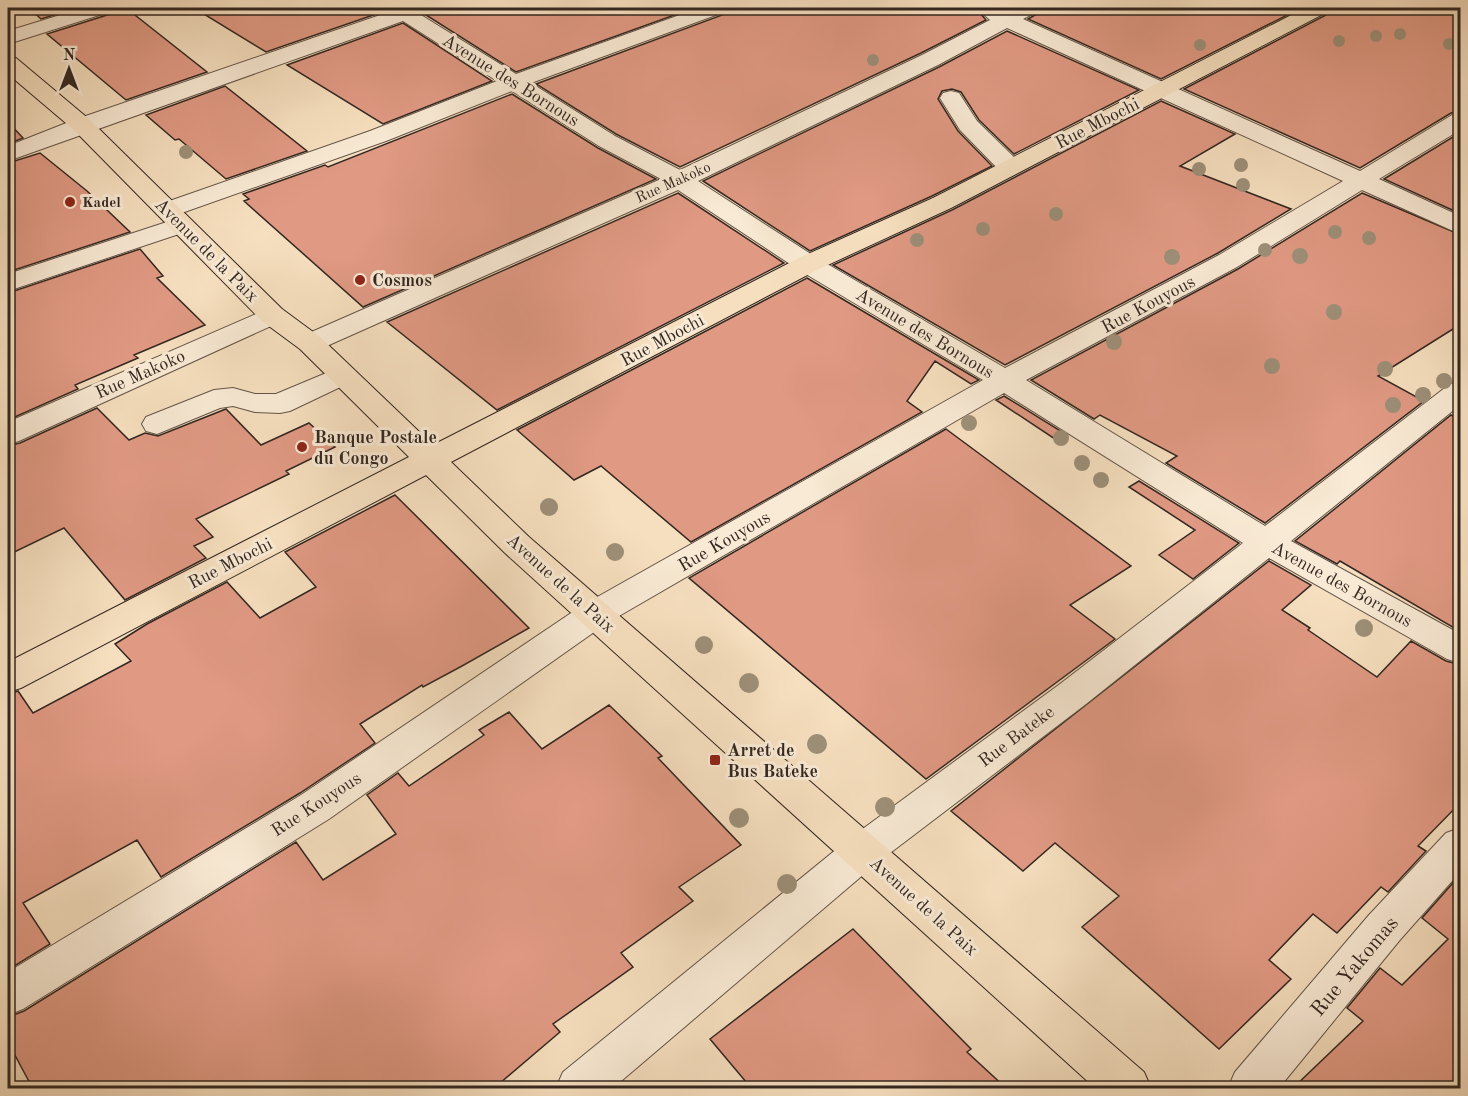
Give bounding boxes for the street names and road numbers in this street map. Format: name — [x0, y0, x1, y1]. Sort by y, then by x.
street label: Avenue des Bornous — [439, 31, 582, 130]
street label: Rue Mbochi — [1053, 95, 1142, 153]
street label: Rue Makoko — [634, 160, 713, 207]
street label: Avenue de la Paix — [151, 195, 262, 306]
street label: Rue Kouyous — [1099, 273, 1198, 337]
street label: Avenue des Bornous — [852, 286, 997, 382]
street label: Rue Mbochi — [618, 311, 707, 370]
street label: Rue Makoko — [93, 347, 188, 403]
street label: Rue Kouyous — [675, 508, 774, 575]
street label: Avenue de la Paix — [503, 531, 618, 637]
street label: Rue Mbochi — [186, 535, 275, 593]
street label: Avenue des Bornous — [1268, 539, 1415, 631]
street label: Rue Bateke — [976, 703, 1058, 771]
street label: Rue Kouyous — [268, 769, 365, 840]
street label: Avenue de la Paix — [866, 854, 981, 960]
street label: Rue Yakomas — [1307, 913, 1403, 1021]

